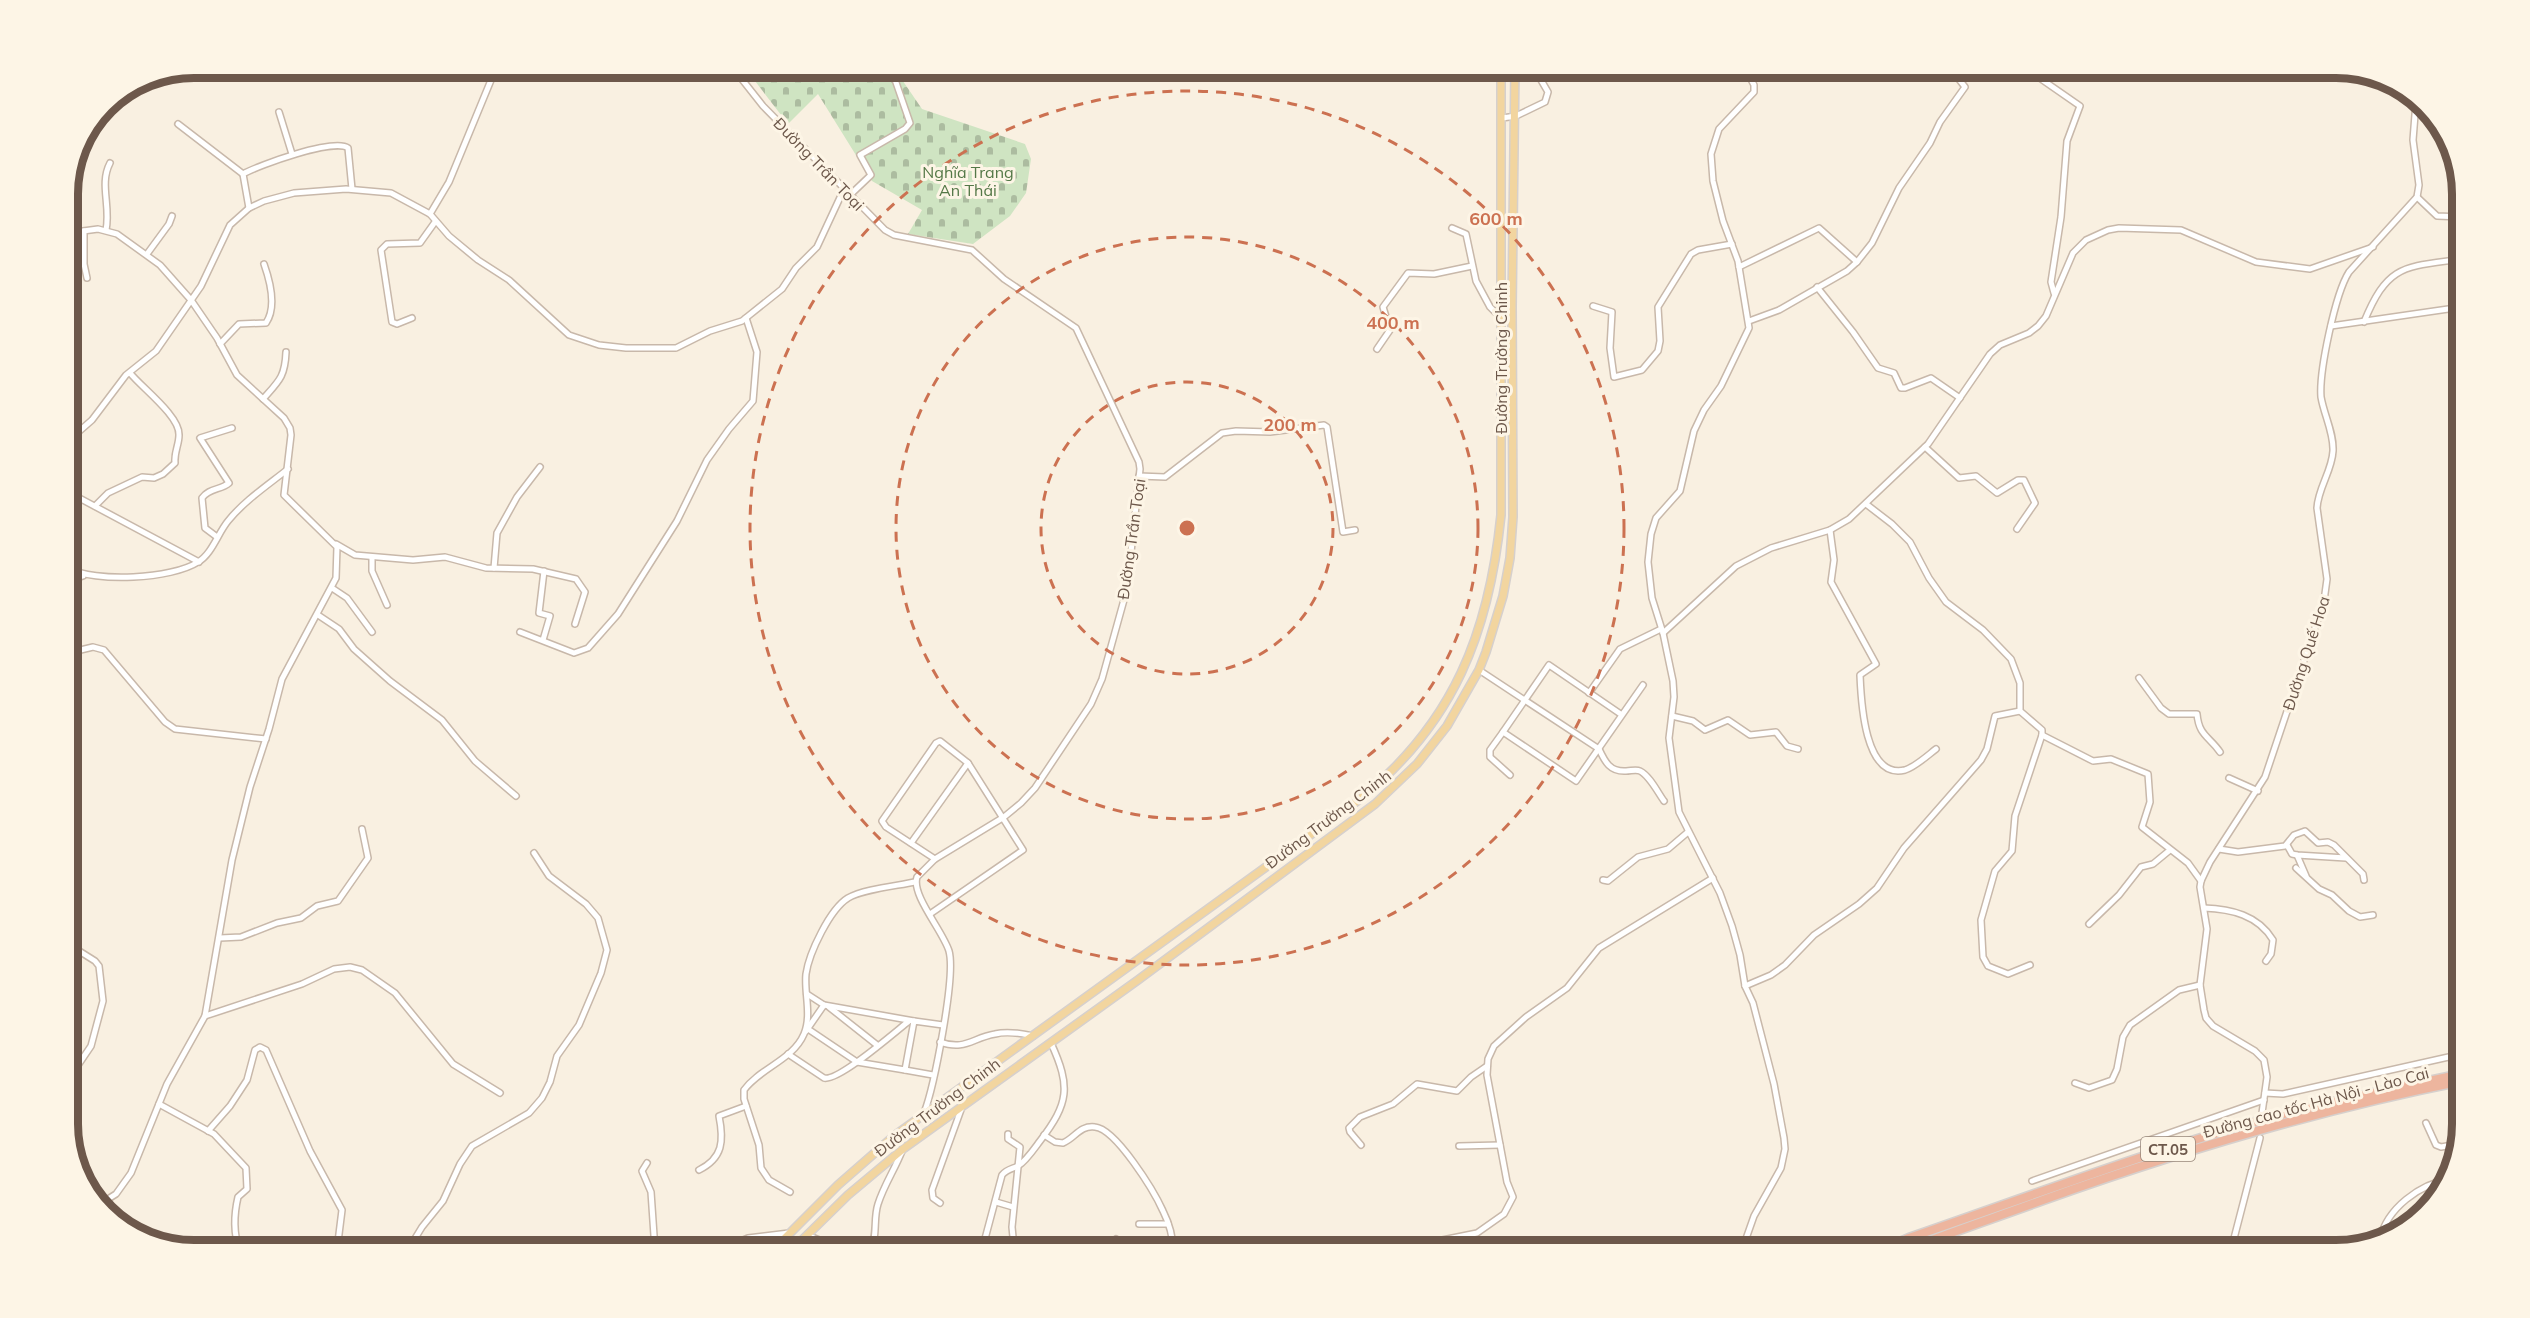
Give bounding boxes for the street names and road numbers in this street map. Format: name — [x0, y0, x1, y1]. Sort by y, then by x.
street label: Đường Trần Toại — [769, 113, 869, 215]
street label: Đường Trường Chinh — [1491, 282, 1511, 434]
street label: Đường Trần Toại — [1113, 477, 1149, 601]
street label: Đường Quế Hoa — [2278, 593, 2334, 713]
street label: Đường Trường Chinh — [1261, 765, 1395, 873]
street label: Đường Trường Chinh — [870, 1053, 1004, 1161]
street label: Đường cao tốc Hà Nội - Lào Cai — [2201, 1062, 2431, 1142]
road number: CT.05 — [2141, 1137, 2195, 1161]

